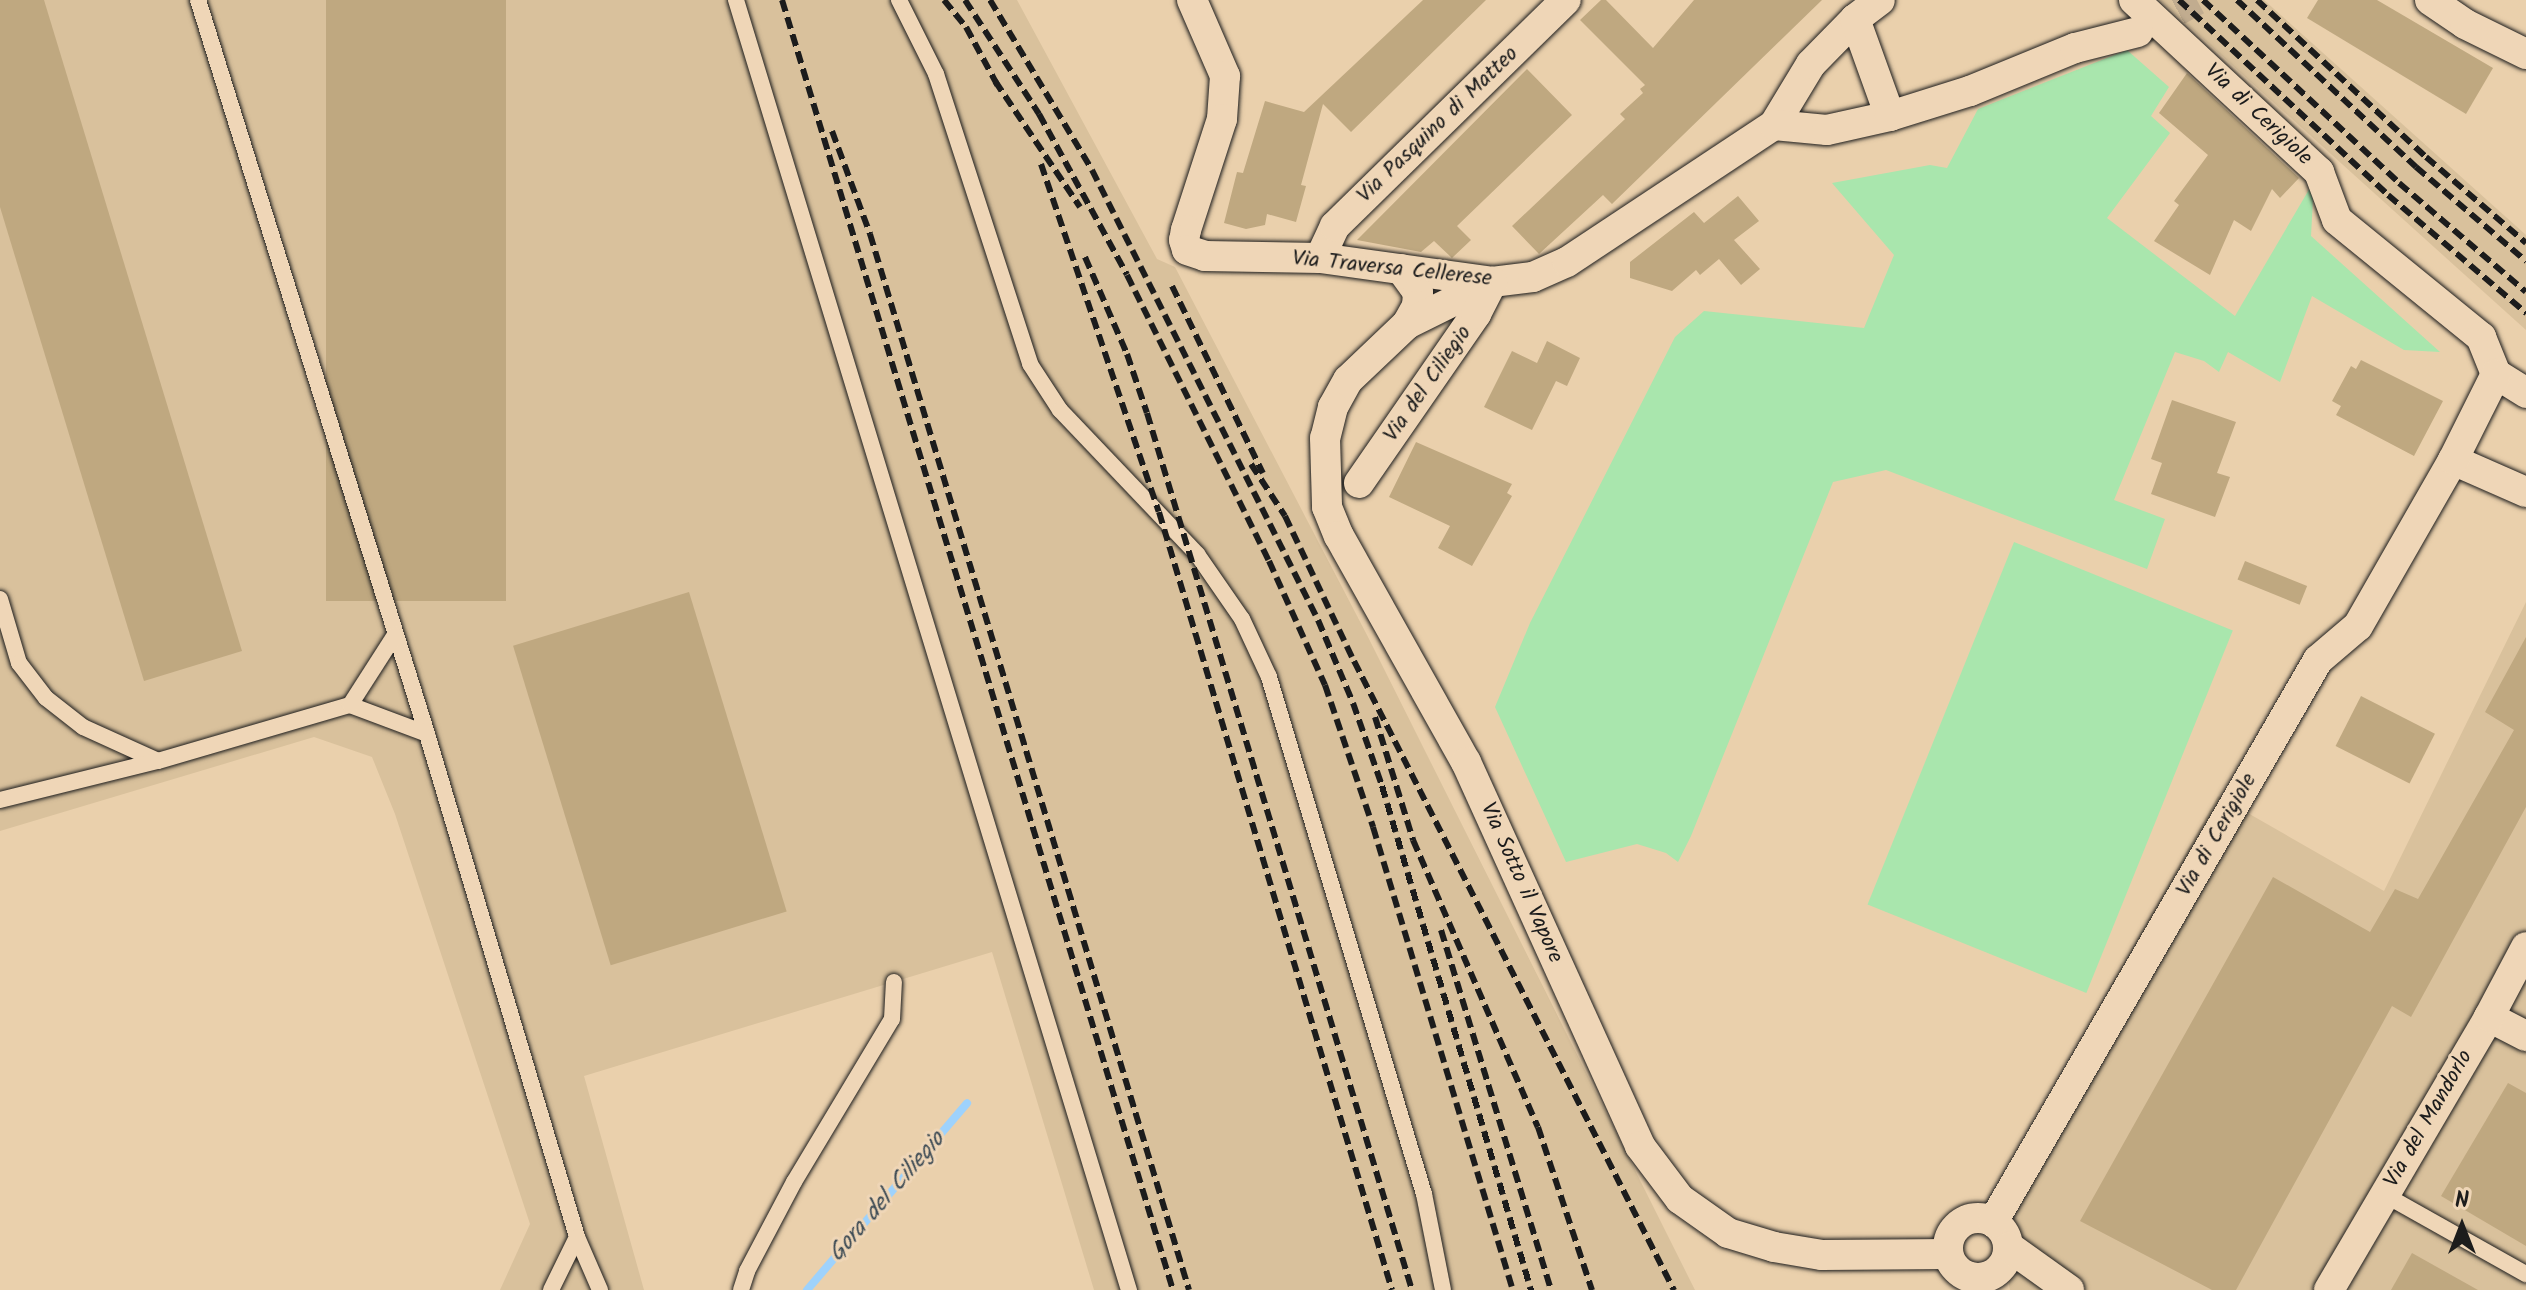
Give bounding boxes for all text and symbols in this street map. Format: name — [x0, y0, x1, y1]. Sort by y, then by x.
street label: Via Pasquino di Matteo — [1352, 41, 1524, 209]
street label: Via di Cerigiole — [2199, 58, 2317, 172]
street label: Via Traversa Cellerese — [1291, 245, 1493, 293]
street label: Via del Ciliegio — [1378, 321, 1478, 447]
street label: Via di Cerigiole — [2171, 769, 2263, 901]
street label: Via Sotto il Vapore — [1474, 799, 1568, 967]
street label: Via del Mandorlo — [2379, 1046, 2479, 1192]
water label: Gora del Ciliegio — [823, 1126, 951, 1268]
text: N — [2455, 1184, 2469, 1219]
north arrow — [2422, 1186, 2502, 1266]

